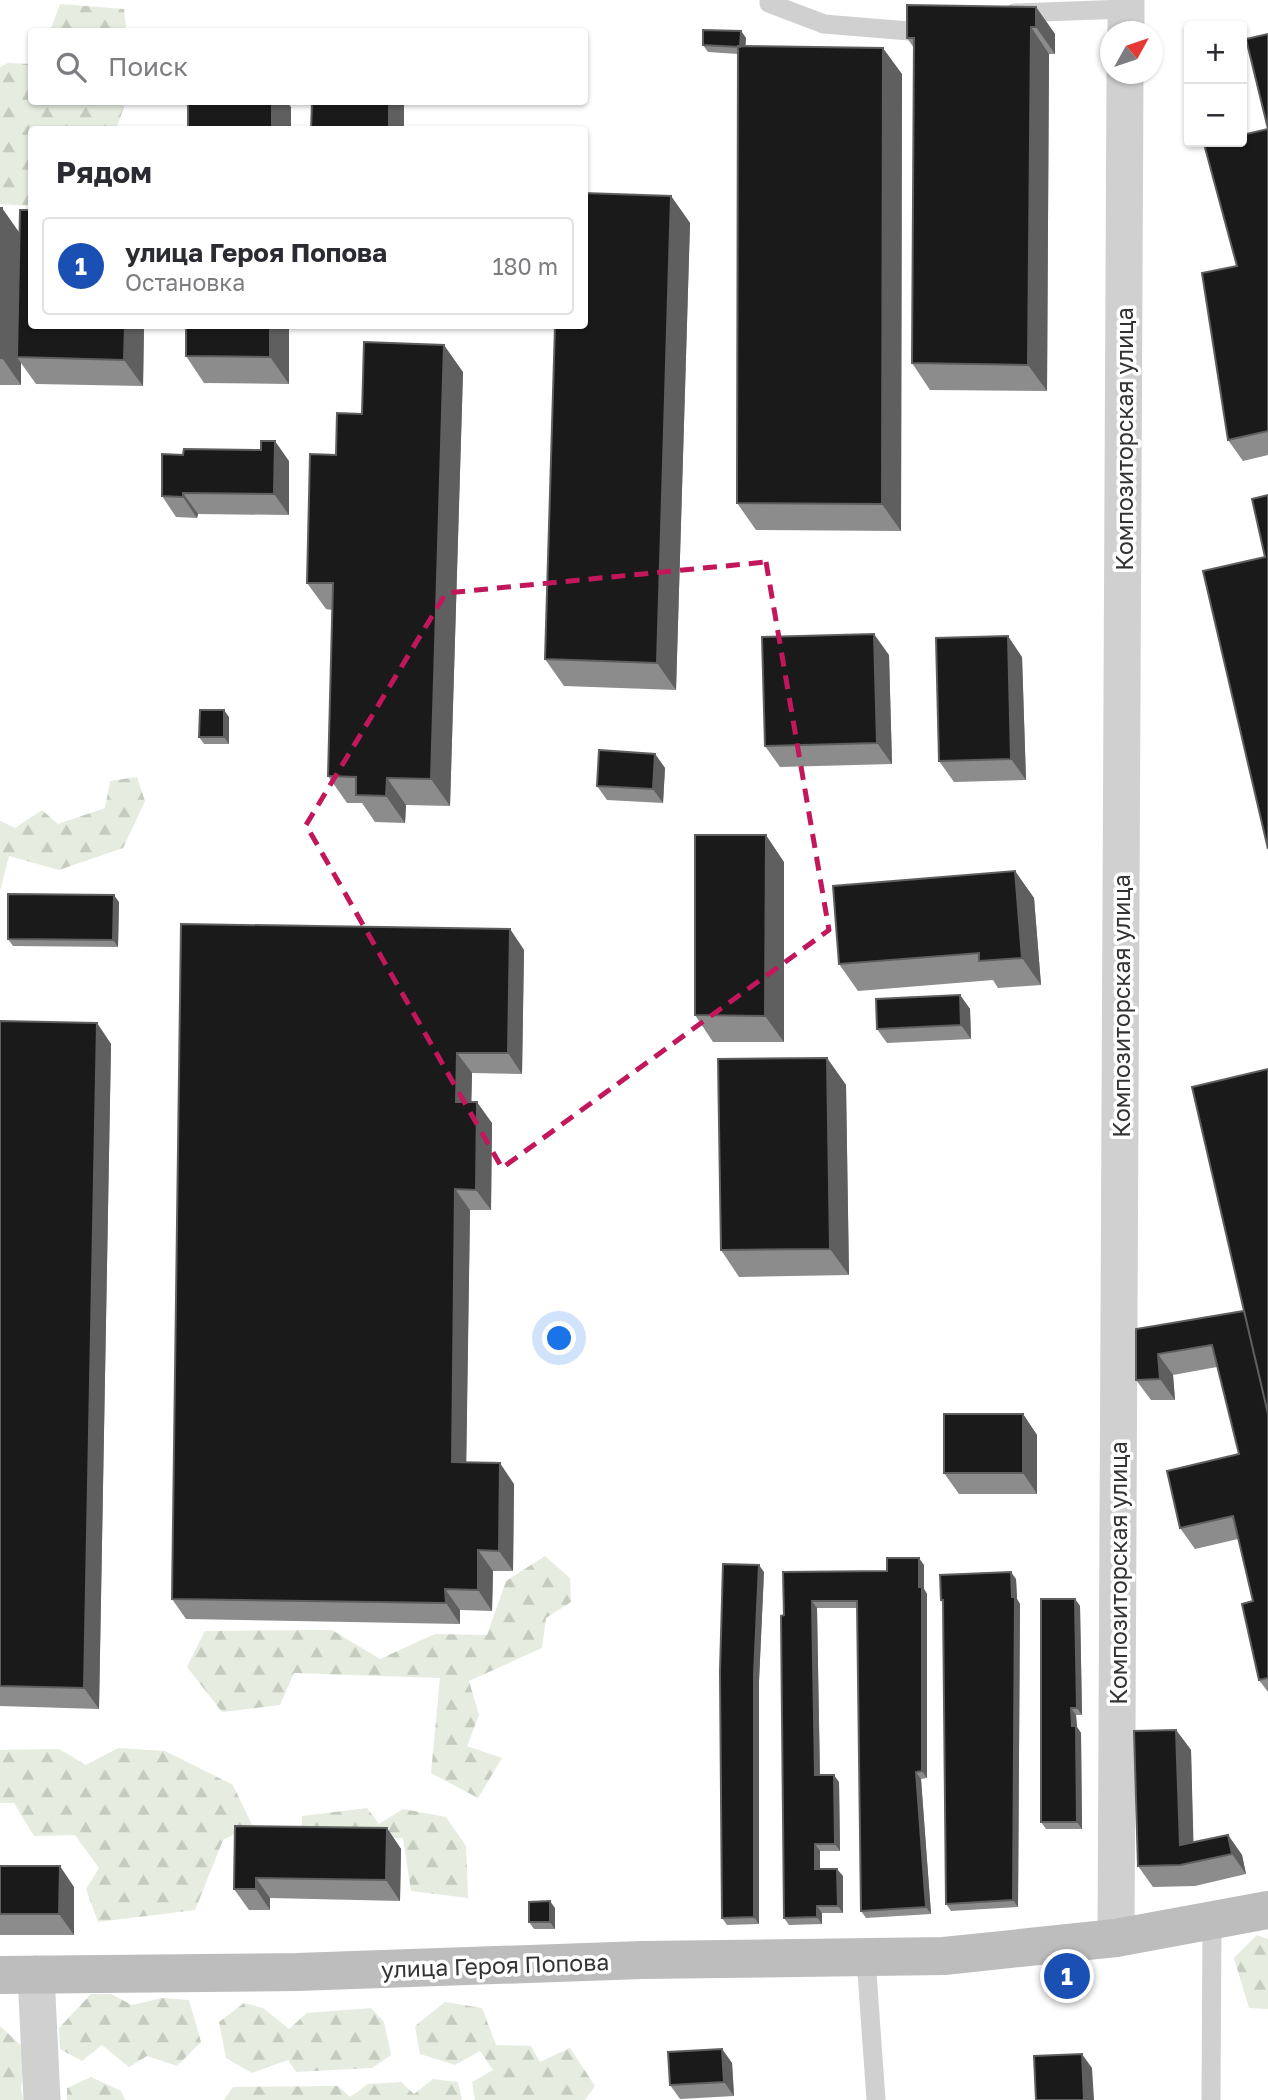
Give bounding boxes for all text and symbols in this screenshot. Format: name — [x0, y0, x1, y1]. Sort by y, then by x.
north arrow — [1100, 21, 1163, 84]
map controls — [1184, 21, 1247, 147]
button: + — [1184, 21, 1247, 84]
search box — [28, 28, 588, 105]
icon: search — [52, 48, 90, 86]
text: Поиск — [108, 51, 188, 82]
button: − — [1184, 84, 1247, 147]
text: Рядом — [56, 154, 152, 190]
text: улица Героя Попова — [125, 237, 387, 268]
text: 1 — [75, 252, 87, 280]
text: 180 m — [492, 252, 558, 280]
text: Остановка — [125, 268, 245, 296]
street label: Композиторская улица — [1110, 307, 1138, 571]
street label: Композиторская улица — [1107, 874, 1135, 1138]
your location — [542, 1321, 576, 1355]
street label: Композиторская улица — [1104, 1441, 1132, 1705]
street label: улица Героя Попова — [380, 1947, 610, 1983]
pin: 1 — [1044, 1950, 1090, 2002]

